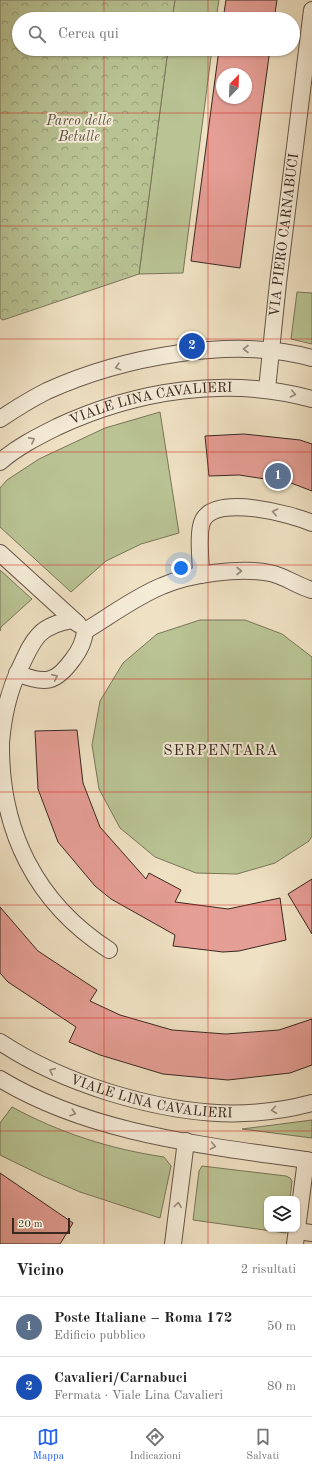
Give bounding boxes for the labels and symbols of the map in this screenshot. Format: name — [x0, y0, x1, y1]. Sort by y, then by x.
north arrow — [216, 68, 252, 104]
park label: Parco delle Betulle — [45, 114, 112, 144]
street label: VIA PIERO CARNABUCI — [268, 152, 301, 317]
pin: 2 — [179, 331, 205, 361]
one-way arrow — [243, 345, 249, 353]
one-way arrow — [114, 362, 121, 370]
street label: VIALE LINA CAVALIERI — [68, 381, 233, 427]
one-way arrow — [289, 389, 296, 397]
one-way arrow — [28, 437, 35, 445]
pin: 1 — [265, 461, 291, 491]
one-way arrow — [272, 508, 279, 517]
your location — [171, 558, 191, 578]
one-way arrow — [236, 567, 242, 575]
one-way arrow — [51, 673, 58, 681]
district label: SERPENTARA — [163, 744, 279, 759]
one-way arrow — [49, 1068, 57, 1076]
street label: VIALE LINA CAVALIERI — [68, 1072, 233, 1120]
one-way arrow — [271, 1105, 277, 1114]
one-way arrow — [69, 1108, 76, 1117]
one-way arrow — [210, 1141, 216, 1149]
one-way arrow — [173, 1202, 182, 1208]
scale bar — [12, 1216, 70, 1235]

